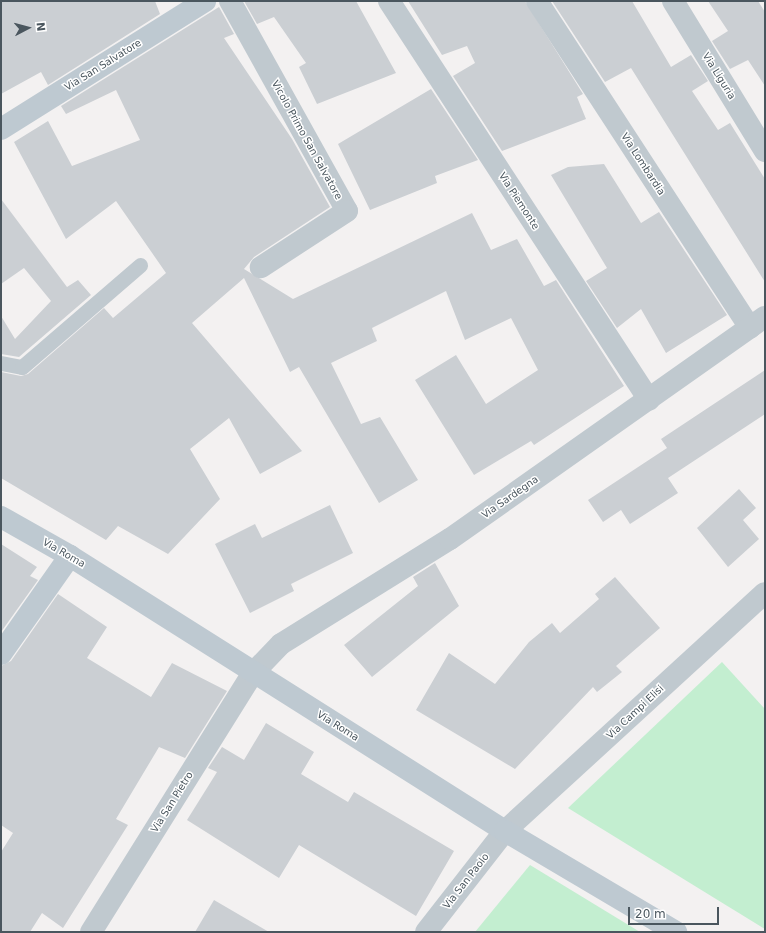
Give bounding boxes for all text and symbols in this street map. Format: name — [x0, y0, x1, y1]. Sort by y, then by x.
north arrow — [8, 8, 48, 48]
text: N — [33, 21, 47, 32]
street label: Via San Salvatore — [62, 37, 144, 93]
street label: Via Liguria — [700, 50, 738, 102]
street label: Vicolo Primo San Salvatore — [269, 78, 345, 202]
street label: Via Lombardia — [618, 131, 668, 197]
street label: Via Piemonte — [496, 170, 542, 232]
street label: Via Sardegna — [479, 473, 541, 521]
street label: Via Roma — [41, 536, 87, 570]
street label: Via Campi Elisi — [604, 682, 666, 742]
street label: Via Roma — [315, 708, 361, 744]
street label: Via San Pietro — [149, 769, 195, 835]
street label: Via San Paolo — [441, 851, 491, 911]
scale bar — [630, 899, 721, 925]
text: 20 m — [635, 907, 666, 921]

